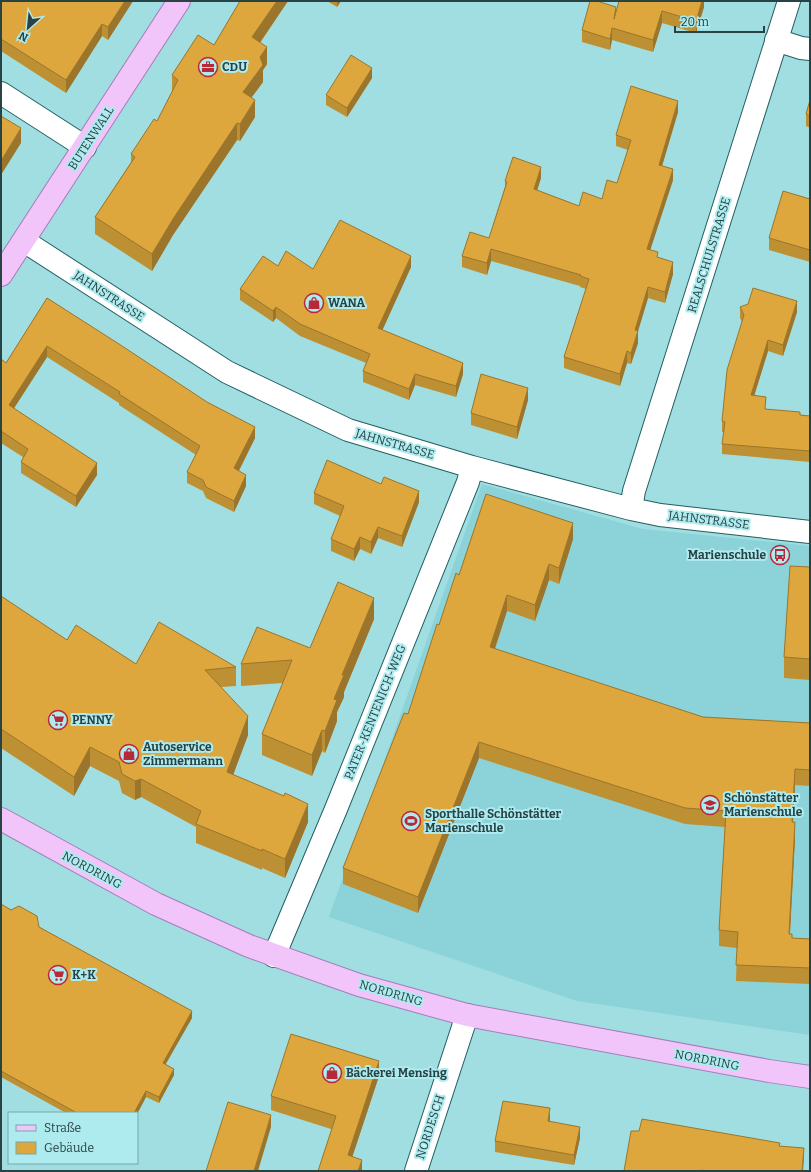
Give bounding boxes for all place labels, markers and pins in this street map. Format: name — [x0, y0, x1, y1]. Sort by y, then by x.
office icon: CDU — [197, 56, 219, 78]
place label: CDU — [222, 60, 247, 74]
shop icon: WANA — [303, 292, 325, 314]
place label: WANA — [328, 296, 366, 310]
bus stop icon: Marienschule — [769, 544, 791, 566]
place label: Marienschule — [688, 548, 766, 562]
supermarket icon: PENNY — [47, 709, 69, 731]
place label: PENNY — [72, 713, 113, 727]
place label: Autoservice Zimmermann — [143, 740, 223, 768]
shop icon: Autoservice Zimmermann — [118, 743, 140, 765]
place label: Schönstätter Marienschule — [724, 791, 803, 819]
school or university icon: Schönstätter Marienschule — [699, 794, 721, 816]
place label: Sporthalle Schönstätter Marienschule — [425, 807, 562, 835]
sports icon: Sporthalle Schönstätter Marienschule — [400, 810, 422, 832]
supermarket icon: K+K — [47, 964, 69, 986]
place label: K+K — [72, 968, 96, 982]
shop icon: Bäckerei Mensing — [321, 1062, 343, 1084]
place label: Bäckerei Mensing — [346, 1066, 447, 1080]

